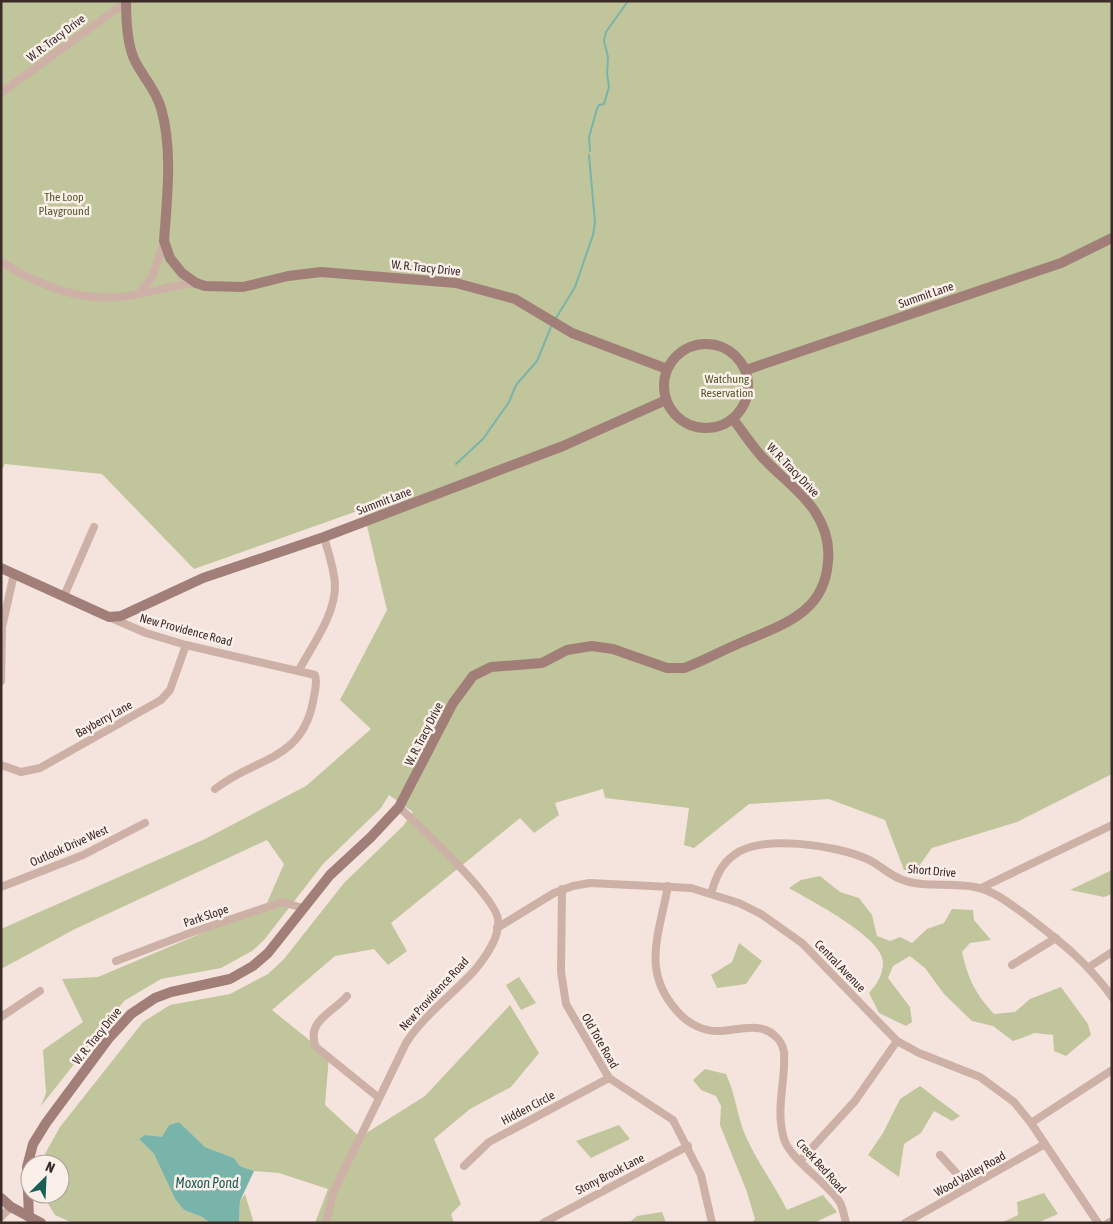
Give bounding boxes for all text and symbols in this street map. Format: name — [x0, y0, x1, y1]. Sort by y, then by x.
street label: W. R. Tracy Drive — [24, 11, 88, 65]
park label: The Loop Playground — [38, 190, 90, 218]
street label: W. R. Tracy Drive — [391, 257, 461, 279]
street label: Summit Lane — [897, 279, 955, 311]
park label: Watchung Reservation — [701, 372, 753, 400]
street label: W. R. Tracy Drive — [764, 440, 822, 500]
street label: Summit Lane — [355, 484, 413, 518]
street label: New Providence Road — [138, 611, 234, 649]
street label: Bayberry Lane — [73, 698, 135, 740]
street label: W. R. Tracy Drive — [402, 700, 446, 768]
street label: Outlook Drive West — [28, 822, 111, 869]
street label: Short Drive — [907, 862, 957, 880]
street label: Park Slope — [182, 902, 230, 930]
street label: Central Avenue — [812, 937, 868, 995]
street label: New Providence Road — [396, 954, 472, 1034]
street label: W. R. Tracy Drive — [70, 1005, 124, 1067]
street label: Old Tote Road — [579, 1011, 621, 1071]
street label: Hidden Circle — [499, 1088, 557, 1128]
street label: Creek Bed Road — [793, 1136, 849, 1196]
street label: Wood Valley Road — [932, 1149, 1008, 1199]
street label: Stony Brook Lane — [573, 1151, 647, 1197]
north arrow — [20, 1154, 70, 1204]
text: N — [43, 1158, 57, 1176]
water label: Moxon Pond — [175, 1175, 239, 1191]

